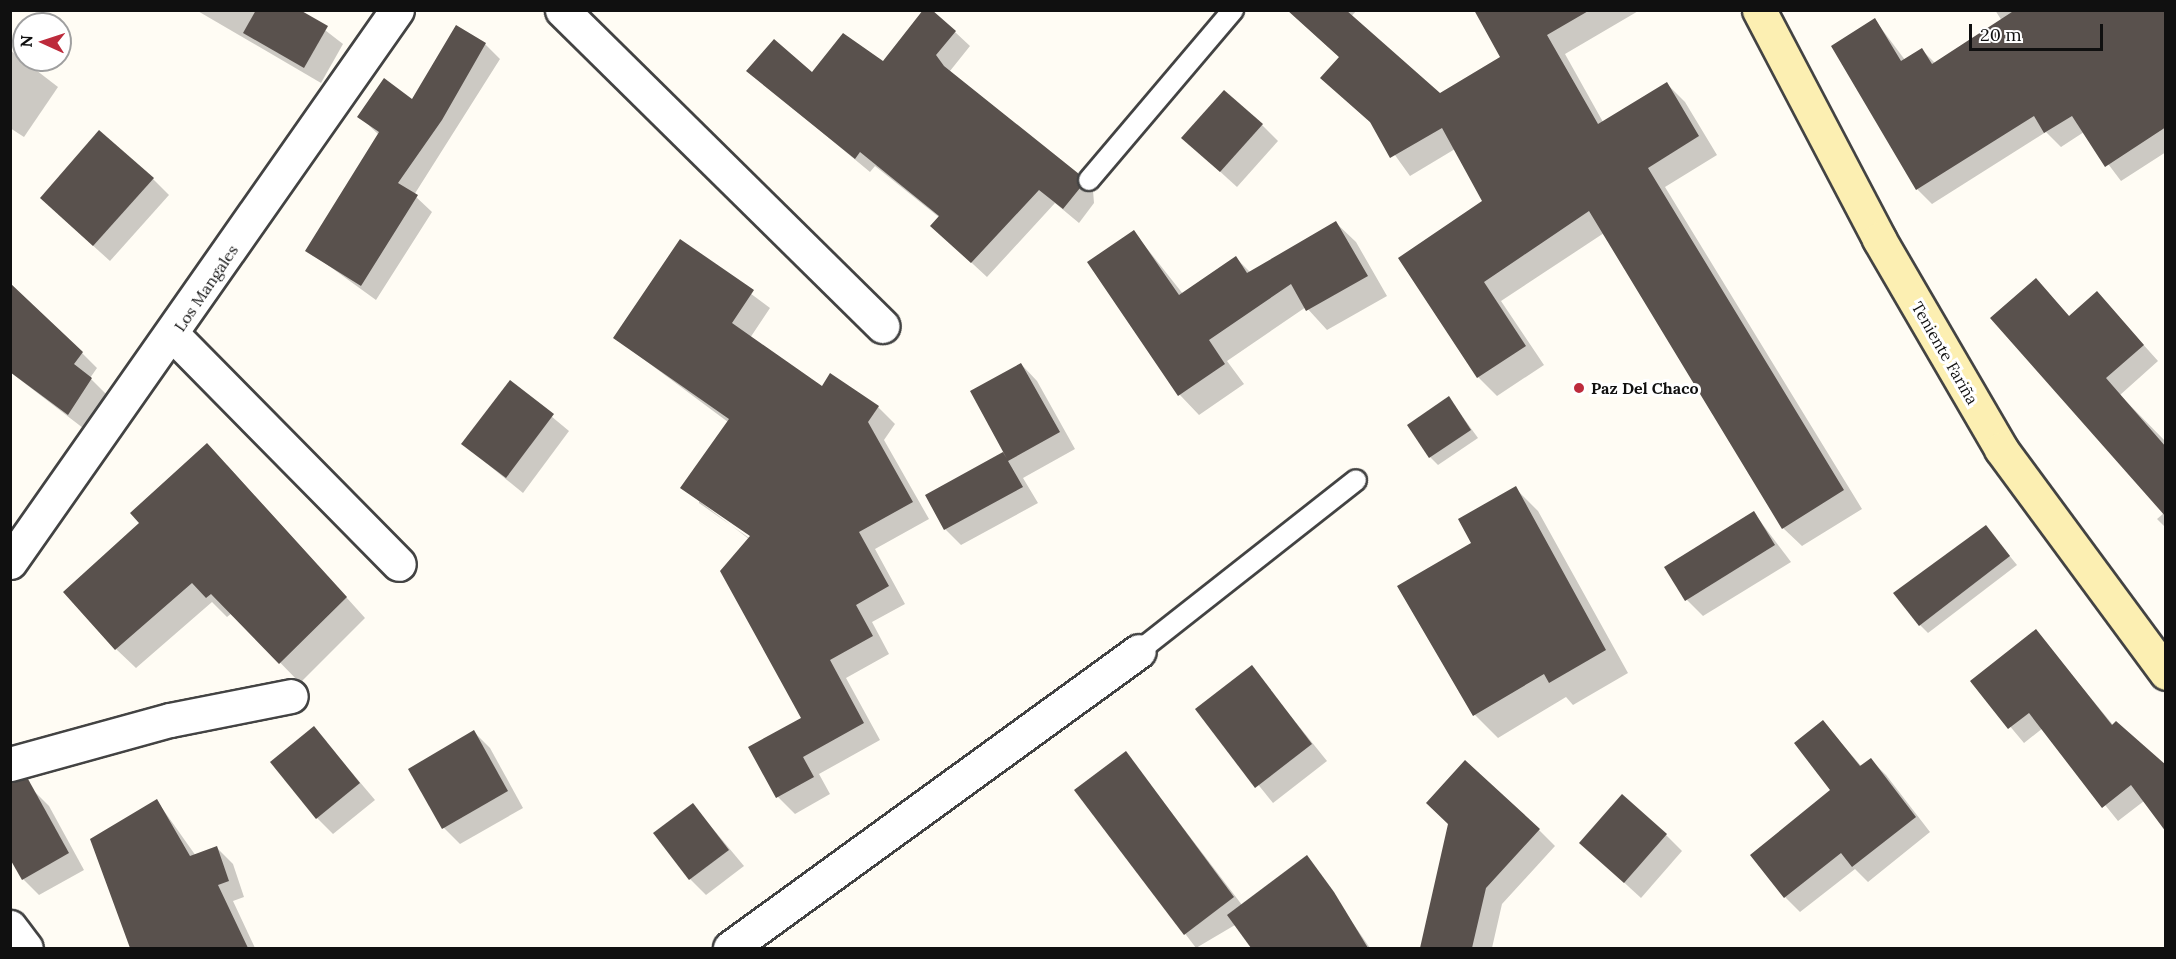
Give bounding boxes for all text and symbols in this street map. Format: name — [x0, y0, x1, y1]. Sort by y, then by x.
north arrow — [12, 12, 72, 72]
scale bar — [1972, 12, 2106, 50]
text: 20 m — [1980, 23, 2022, 46]
text: N — [16, 34, 36, 48]
street label: Los Mangales — [170, 241, 242, 335]
street label: Teniente Fariña — [1908, 298, 1982, 408]
place label: Paz Del Chaco — [1591, 378, 1699, 398]
marker: Paz Del Chaco — [1572, 381, 1586, 395]

